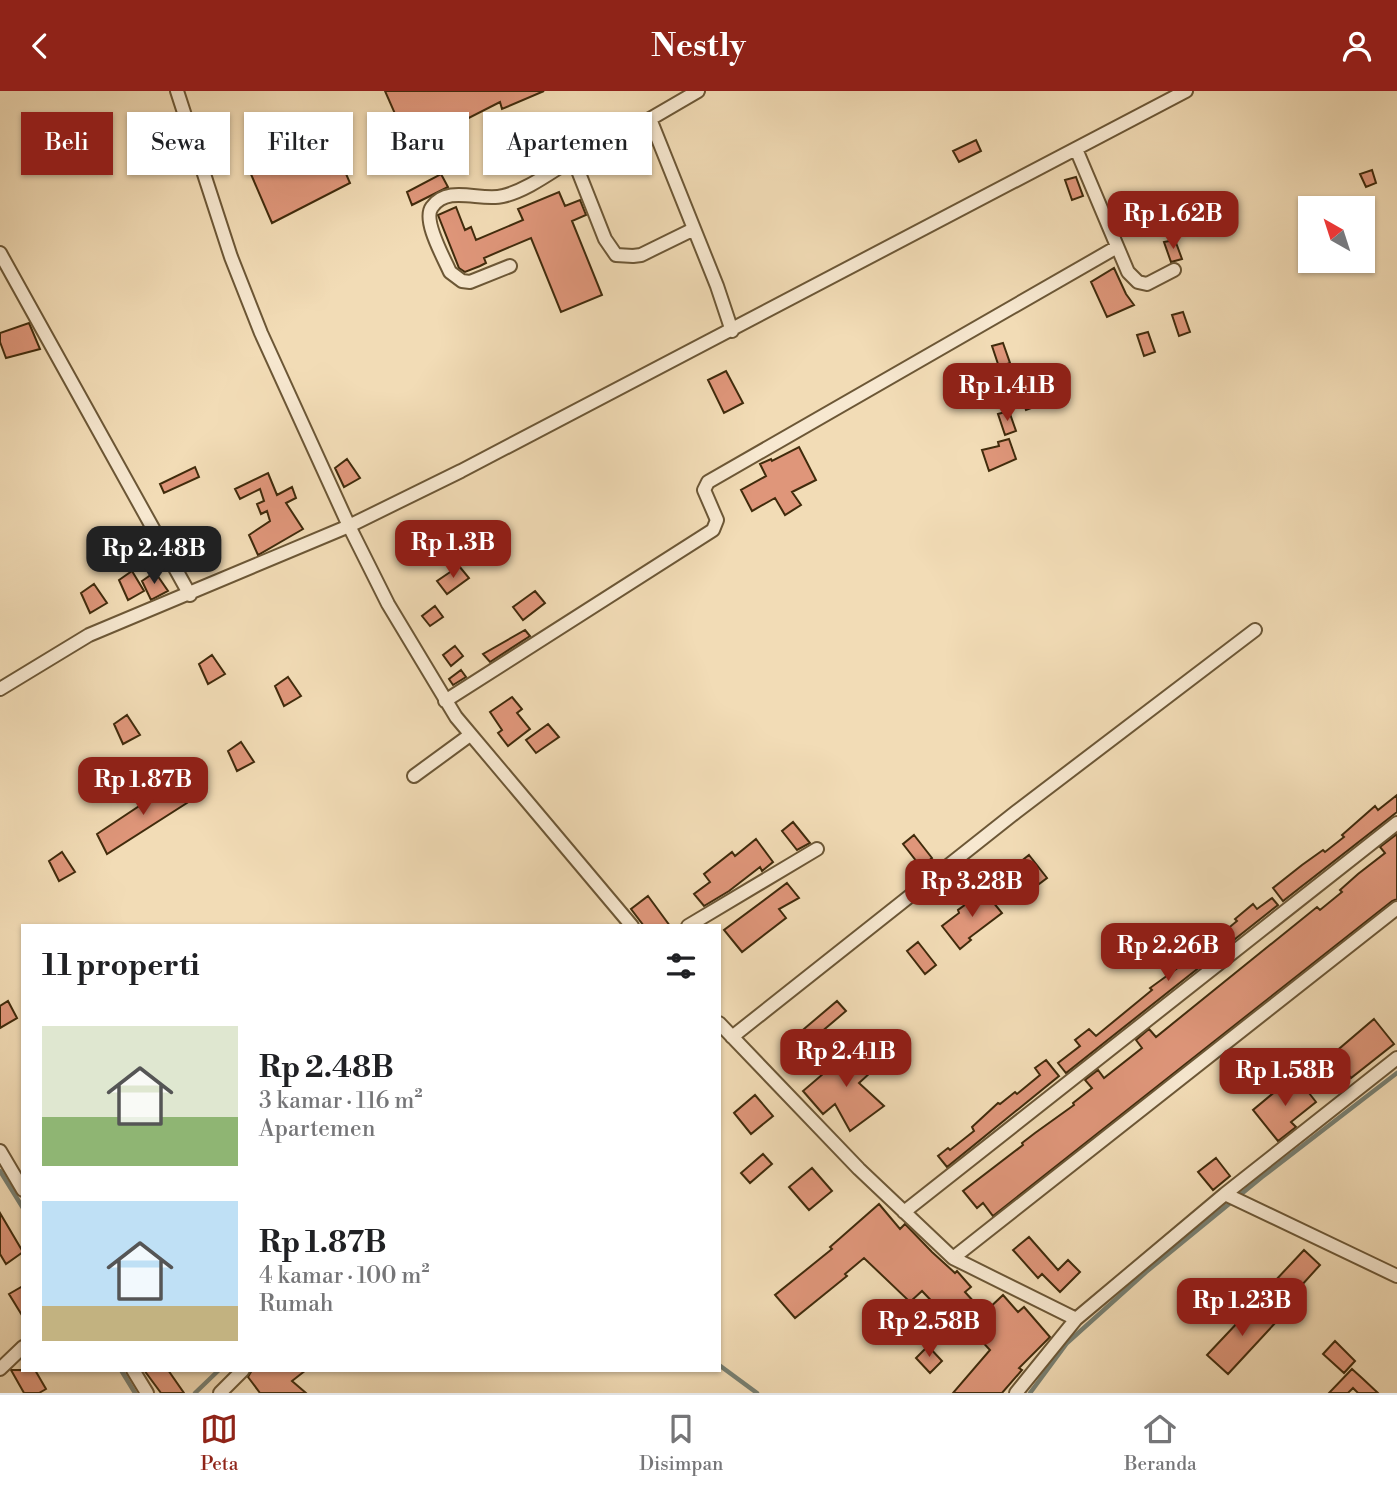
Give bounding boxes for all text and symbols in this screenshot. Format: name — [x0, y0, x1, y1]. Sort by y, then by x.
text: Nestly — [651, 26, 746, 66]
icon: back — [21, 27, 59, 65]
icon: person — [1338, 27, 1376, 65]
chip: Beli — [21, 112, 113, 175]
chip: Sewa — [127, 112, 230, 175]
chip: Filter — [244, 112, 353, 175]
chip: Baru — [367, 112, 469, 175]
chip: Apartemen — [483, 112, 652, 175]
pin: Rp 1.62B — [1101, 191, 1245, 251]
north arrow — [1298, 196, 1376, 273]
map controls — [1298, 196, 1375, 273]
text: Rp 1.62B — [1124, 200, 1222, 228]
pin: Rp 1.41B — [935, 363, 1079, 423]
text: Rp 1.41B — [959, 372, 1055, 400]
pin: Rp 1.3B — [388, 521, 518, 580]
pin: Rp 2.48B — [82, 526, 226, 586]
text: Rp 1.3B — [411, 529, 495, 557]
text: Rp 2.48B — [102, 535, 206, 563]
pin: Rp 1.87B — [71, 757, 215, 817]
text: Rp 1.87B — [94, 766, 192, 794]
pin: Rp 3.28B — [900, 859, 1044, 919]
text: Rp 3.28B — [921, 868, 1023, 896]
pin: Rp 2.26B — [1096, 923, 1240, 983]
text: Rp 2.26B — [1117, 932, 1219, 960]
text: 11 properti — [42, 947, 199, 985]
icon: filters — [662, 947, 700, 985]
pin: Rp 2.41B — [774, 1030, 918, 1089]
text: Rp 2.41B — [796, 1038, 896, 1066]
text: Rp 2.48B — [259, 1049, 394, 1087]
pin: Rp 1.58B — [1213, 1049, 1357, 1108]
icon: home — [98, 1054, 182, 1138]
text: Rp 1.58B — [1235, 1057, 1335, 1085]
text: 3 kamar · 116 m² — [259, 1087, 422, 1115]
text: Apartemen — [259, 1115, 375, 1143]
text: Rp 1.87B — [259, 1224, 387, 1262]
icon: home — [98, 1229, 182, 1313]
text: 4 kamar · 100 m² — [259, 1262, 429, 1290]
pin: Rp 1.23B — [1170, 1279, 1314, 1338]
text: Rp 1.23B — [1193, 1287, 1291, 1315]
text: Rumah — [259, 1290, 334, 1318]
pin: Rp 2.58B — [857, 1299, 1001, 1359]
text: Rp 2.58B — [878, 1308, 980, 1336]
tab: Peta — [200, 1410, 238, 1476]
tab: Disimpan — [639, 1410, 723, 1476]
tab: Beranda — [1124, 1410, 1197, 1476]

